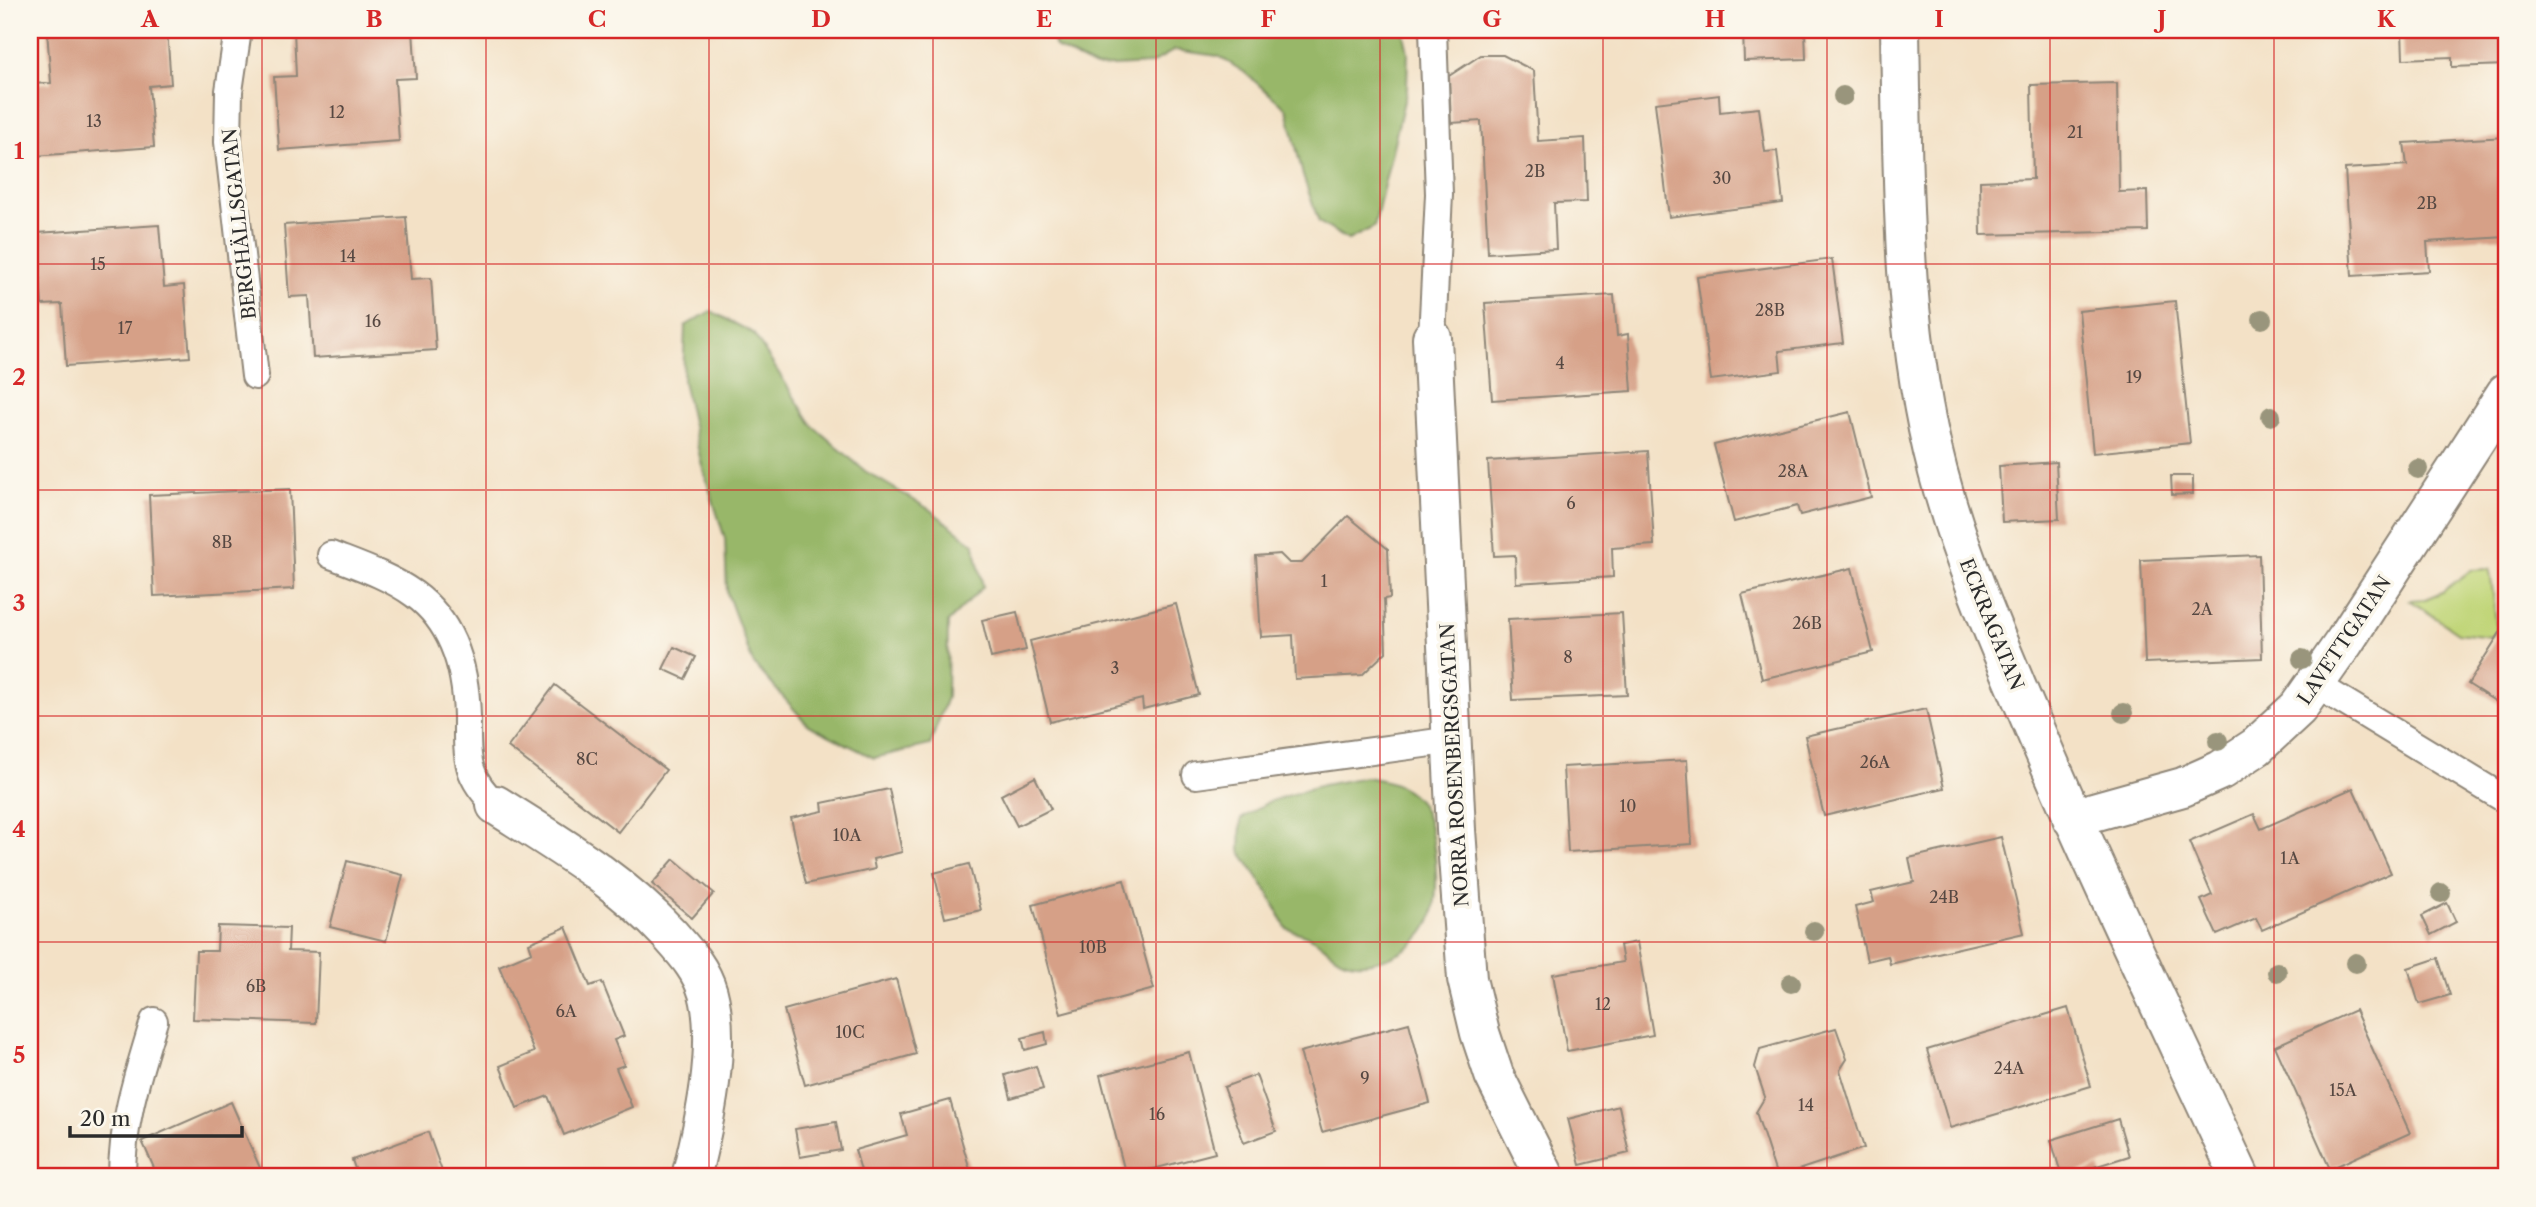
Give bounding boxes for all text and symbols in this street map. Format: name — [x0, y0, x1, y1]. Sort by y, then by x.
text: A — [140, 5, 160, 33]
text: B — [365, 5, 383, 33]
text: C — [588, 5, 606, 33]
text: D — [811, 5, 831, 33]
text: E — [1036, 5, 1052, 33]
text: F — [1260, 5, 1276, 33]
text: G — [1482, 5, 1502, 33]
text: H — [1705, 5, 1726, 33]
text: I — [1934, 5, 1944, 33]
text: J — [2153, 5, 2167, 33]
text: K — [2377, 5, 2396, 33]
house number: 12 — [329, 102, 345, 122]
house number: 13 — [86, 111, 102, 131]
house number: 21 — [2067, 122, 2083, 142]
street label: BERGHÄLLSGATAN — [218, 127, 261, 321]
text: 1 — [14, 137, 25, 165]
house number: 2B — [1525, 161, 1545, 181]
house number: 30 — [1713, 168, 1731, 188]
house number: 2B — [2417, 193, 2437, 213]
house number: 14 — [340, 246, 356, 266]
house number: 15 — [90, 254, 106, 274]
house number: 28B — [1755, 300, 1785, 320]
house number: 16 — [365, 311, 381, 331]
house number: 17 — [118, 318, 132, 338]
house number: 4 — [1555, 353, 1565, 373]
text: 2 — [12, 363, 26, 391]
house number: 19 — [2126, 367, 2142, 387]
house number: 28A — [1778, 461, 1809, 481]
house number: 6 — [1566, 493, 1576, 513]
house number: 8B — [212, 532, 232, 552]
street label: ECKRAGATAN — [1955, 555, 2028, 693]
house number: 1 — [1321, 571, 1328, 591]
street label: LAVETTGATAN — [2293, 571, 2396, 709]
text: 3 — [13, 589, 26, 617]
house number: 2A — [2191, 599, 2214, 619]
house number: 26B — [1792, 613, 1822, 633]
street label: NORRA ROSENBERGSGATAN — [1436, 623, 1473, 907]
house number: 8 — [1563, 647, 1573, 667]
house number: 3 — [1111, 658, 1119, 678]
house number: 8C — [576, 749, 598, 769]
house number: 26A — [1860, 752, 1891, 772]
house number: 10 — [1620, 796, 1636, 816]
text: 4 — [12, 815, 26, 843]
house number: 10A — [833, 825, 862, 845]
house number: 1A — [2280, 848, 2301, 868]
house number: 24B — [1929, 887, 1959, 907]
house number: 10B — [1079, 937, 1107, 957]
house number: 6B — [246, 976, 266, 996]
house number: 12 — [1595, 994, 1611, 1014]
house number: 6A — [555, 1001, 578, 1021]
house number: 10C — [835, 1022, 865, 1042]
text: 5 — [13, 1041, 25, 1069]
house number: 24A — [1994, 1058, 2025, 1078]
house number: 9 — [1360, 1068, 1370, 1088]
house number: 15A — [2329, 1080, 2358, 1100]
scale bar — [70, 1095, 242, 1139]
house number: 14 — [1798, 1095, 1814, 1115]
house number: 16 — [1149, 1104, 1165, 1124]
text: 20 m — [80, 1106, 131, 1131]

